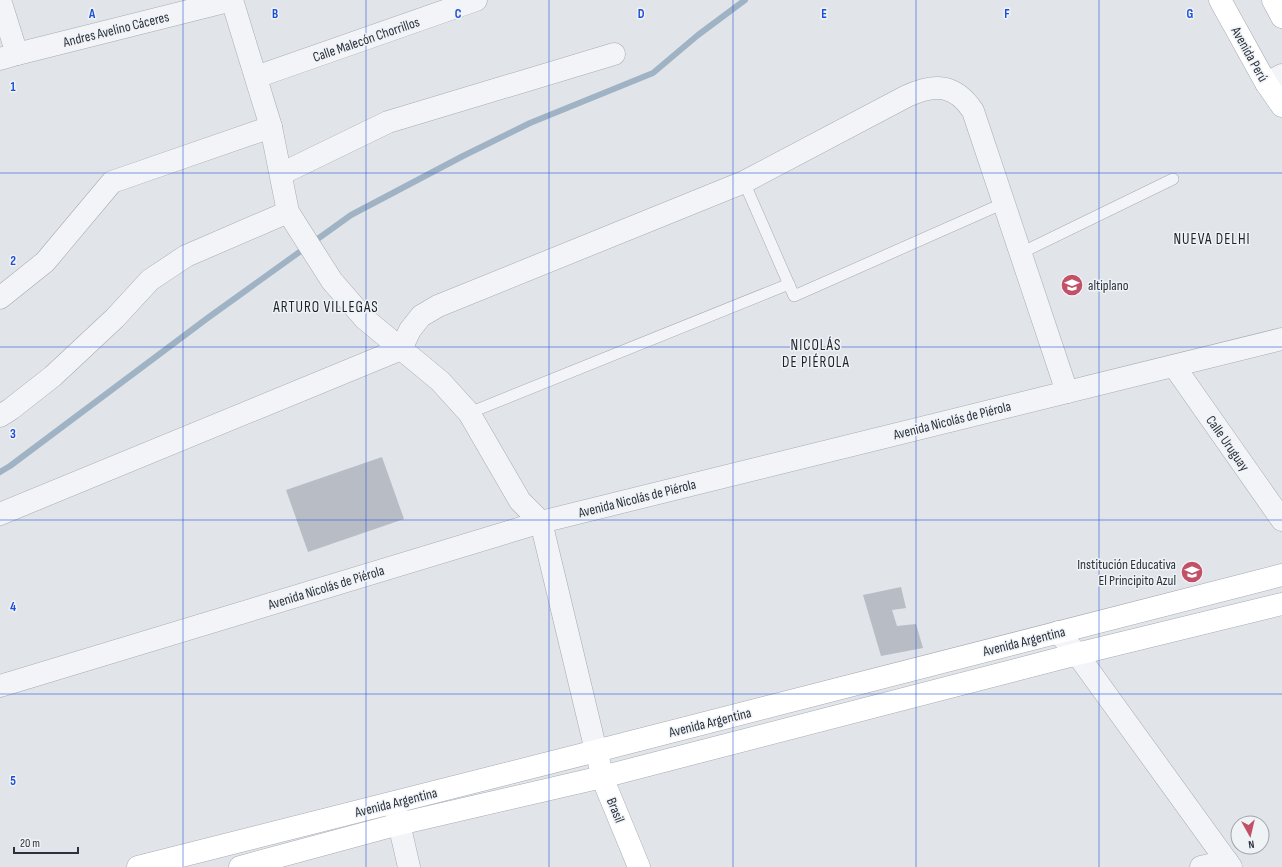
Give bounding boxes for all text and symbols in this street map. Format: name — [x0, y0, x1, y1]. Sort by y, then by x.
text: B — [272, 6, 278, 22]
text: C — [455, 6, 462, 22]
text: D — [638, 6, 645, 22]
text: E — [821, 6, 827, 22]
text: F — [1004, 6, 1010, 22]
text: G — [1187, 6, 1194, 22]
street label: Andres Avelino Cáceres — [61, 8, 171, 50]
street label: Calle Malecón Chorrillos — [311, 13, 422, 66]
street label: Avenida Perú — [1227, 23, 1272, 85]
text: 1 — [10, 79, 16, 95]
district label: NUEVA DELHI — [1173, 230, 1251, 249]
text: 2 — [10, 253, 16, 269]
school or university icon: altiplano — [1059, 272, 1085, 298]
place label: altiplano — [1088, 277, 1129, 294]
district label: ARTURO VILLEGAS — [272, 298, 379, 317]
district label: NICOLÁS DE PIÉROLA — [782, 336, 850, 372]
street label: Avenida Nicolás de Piérola — [891, 398, 1013, 444]
street label: Calle Uruguay — [1202, 412, 1253, 475]
text: 3 — [10, 426, 16, 442]
street label: Avenida Nicolás de Piérola — [576, 476, 698, 522]
place label: Institución Educativa El Principito Azul — [1077, 556, 1176, 589]
school or university icon: Institución Educativa El Principito Azul — [1179, 559, 1205, 585]
street label: Avenida Nicolás de Piérola — [265, 562, 386, 614]
text: 4 — [10, 599, 16, 615]
street label: Avenida Argentina — [980, 623, 1067, 660]
street label: Avenida Argentina — [666, 704, 753, 741]
text: 5 — [10, 773, 16, 789]
street label: Avenida Argentina — [352, 784, 439, 821]
street label: Brasil — [603, 795, 628, 825]
north arrow — [1230, 815, 1270, 855]
scale bar — [14, 829, 78, 855]
text: 20 m — [20, 836, 40, 851]
text: N — [1247, 838, 1255, 851]

